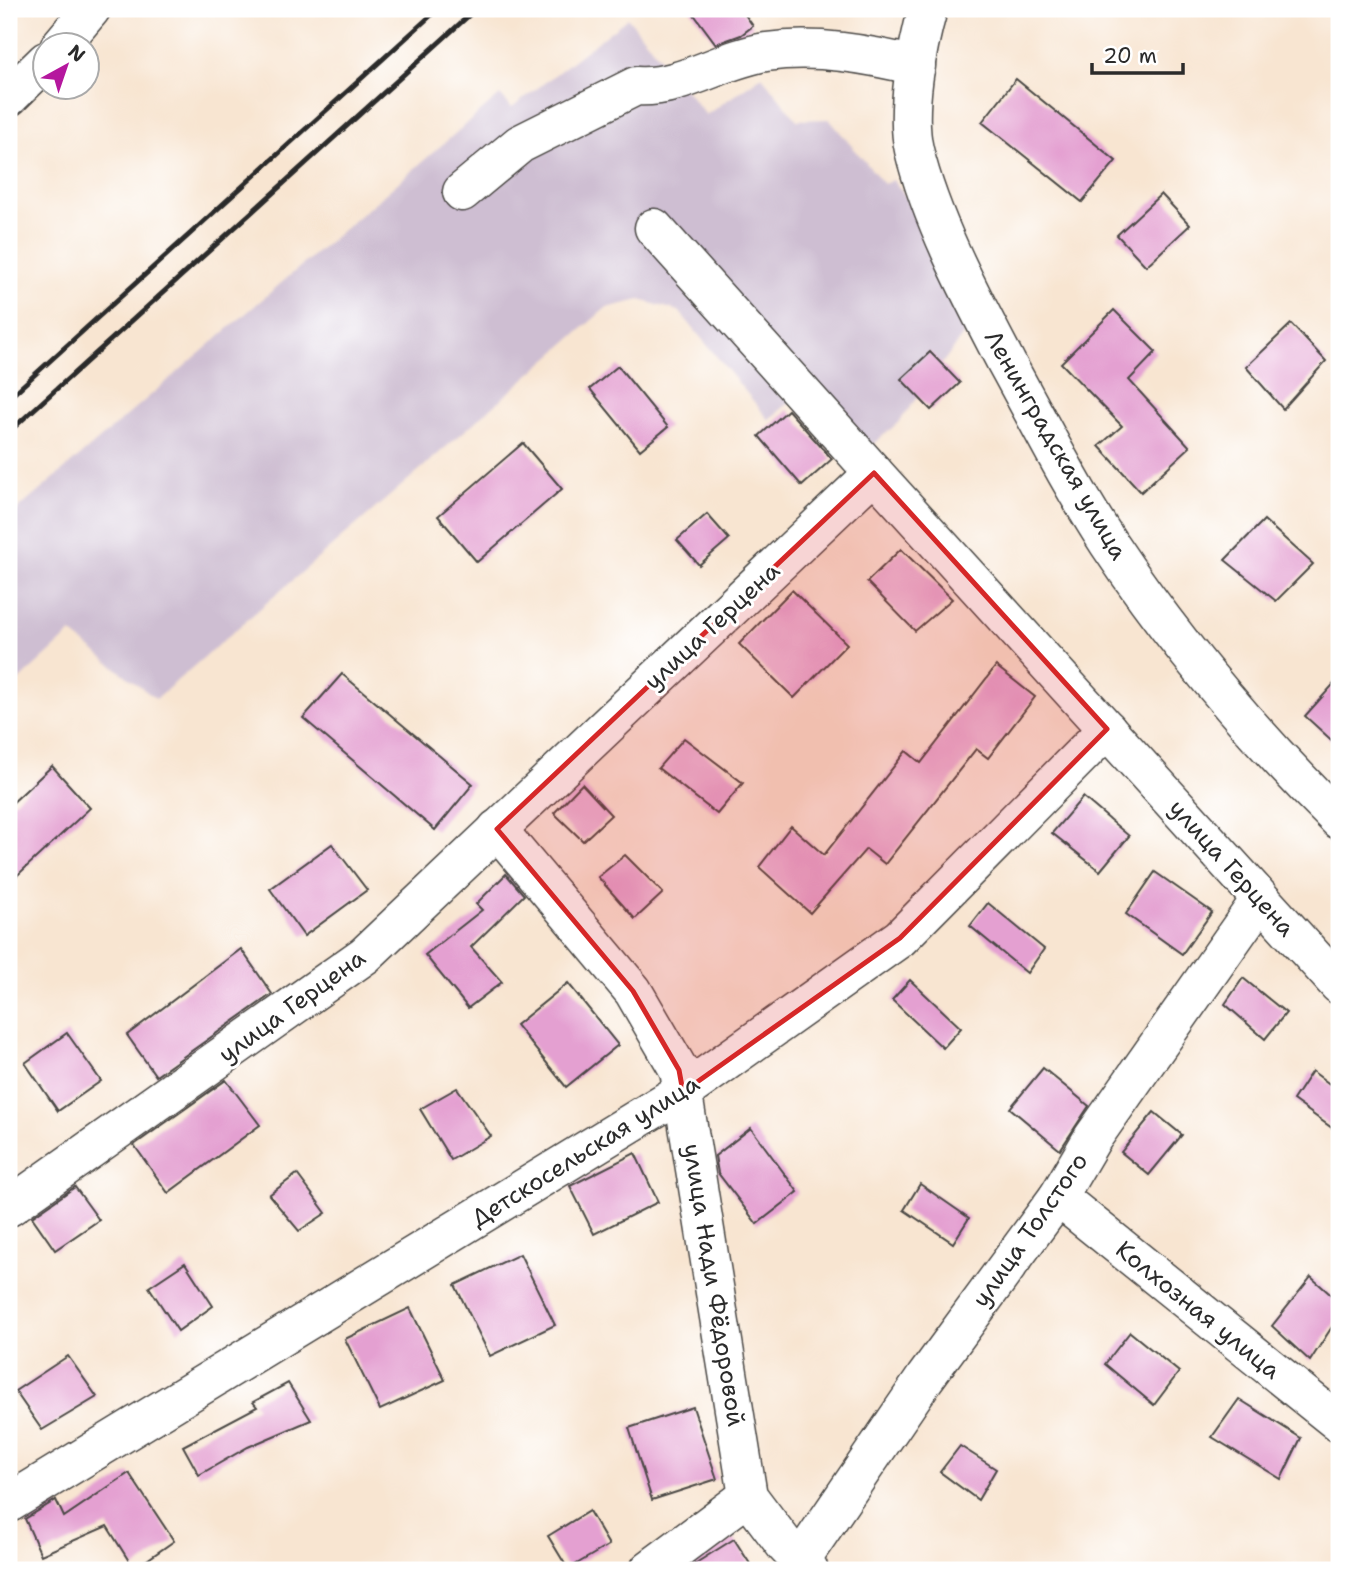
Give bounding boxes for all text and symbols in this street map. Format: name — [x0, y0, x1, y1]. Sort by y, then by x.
north arrow — [32, 32, 102, 102]
scale bar — [1092, 32, 1184, 76]
text: N — [63, 39, 90, 68]
text: 20 m — [1103, 42, 1157, 70]
street label: Ленинградская улица — [977, 324, 1135, 566]
street label: улица Герцена — [637, 555, 787, 697]
street label: улица Герцена — [1162, 793, 1302, 943]
street label: улица Герцена — [212, 942, 372, 1070]
street label: Детскосельская улица — [465, 1068, 705, 1234]
street label: улица Нади Фёдоровой — [676, 1141, 752, 1429]
street label: улица Толстого — [965, 1146, 1095, 1314]
street label: Колхозная улица — [1109, 1234, 1287, 1386]

